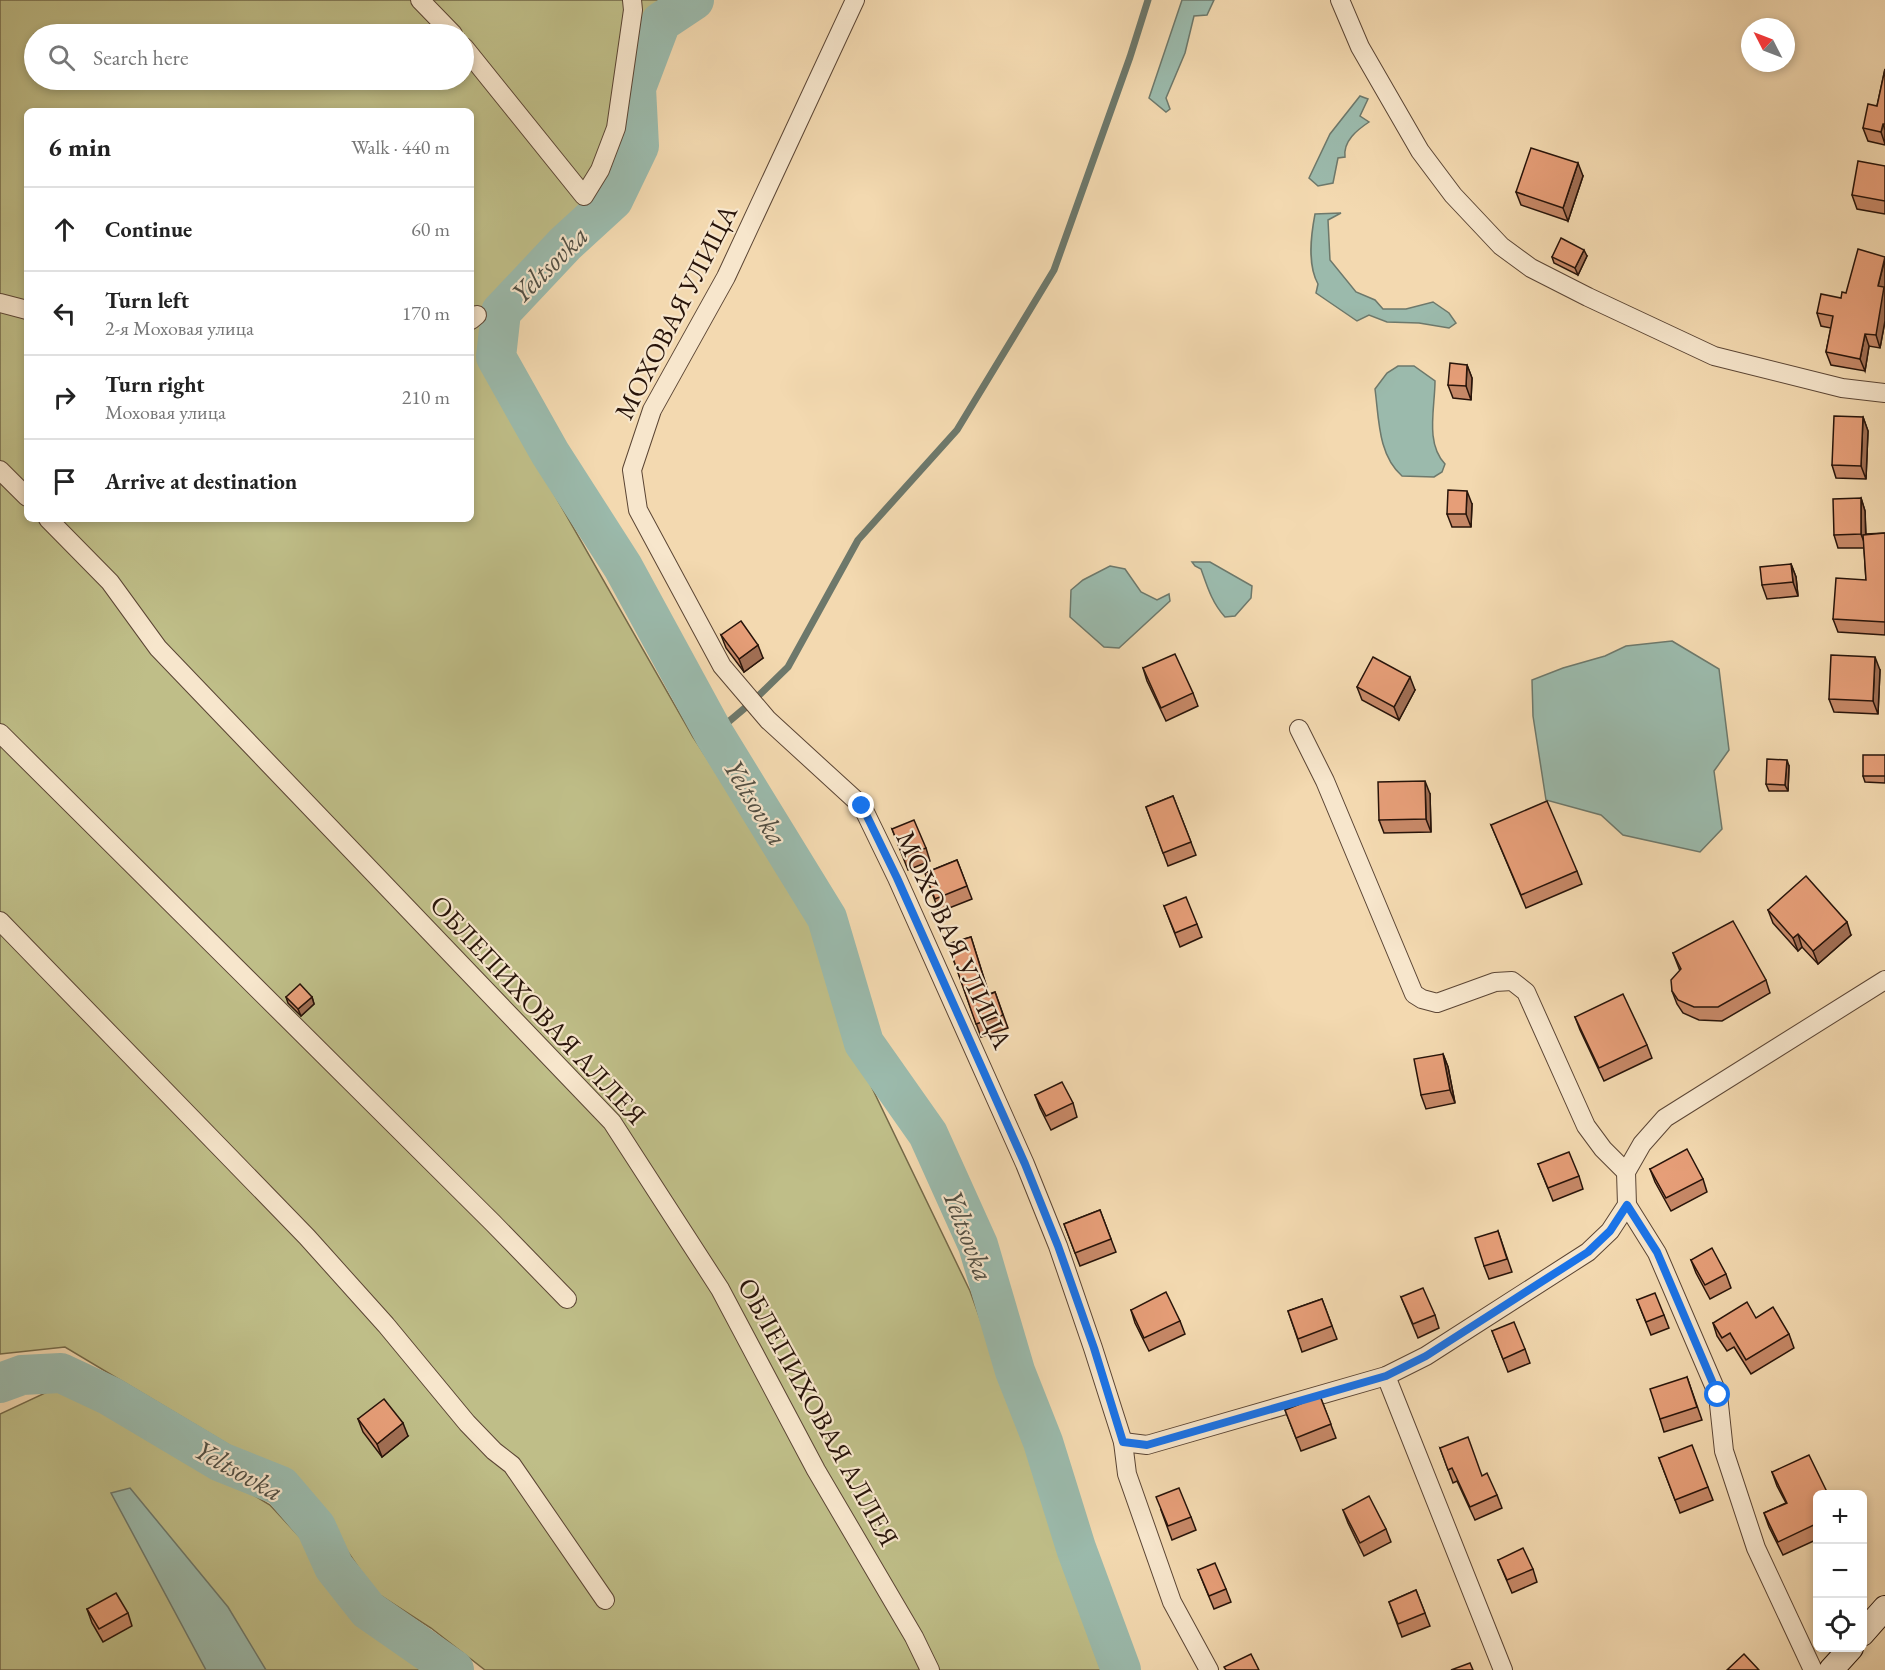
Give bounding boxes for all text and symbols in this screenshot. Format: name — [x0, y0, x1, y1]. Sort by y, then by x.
north arrow — [1741, 18, 1795, 72]
search box — [24, 24, 474, 90]
icon: search — [45, 41, 78, 74]
text: Search here — [93, 43, 188, 72]
text: 6 min — [48, 130, 111, 164]
text: Walk · 440 m — [351, 134, 450, 160]
street label: МОХОВАЯ УЛИЦА — [606, 198, 745, 425]
icon: ahead — [48, 213, 81, 246]
text: Continue — [105, 215, 192, 244]
text: 60 m — [411, 216, 450, 242]
water label: Yeltsovka — [502, 217, 596, 311]
text: Turn left — [105, 286, 189, 315]
icon: left — [48, 297, 81, 330]
text: 170 m — [402, 300, 450, 326]
text: 2-я Моховая улица — [105, 315, 254, 341]
text: Turn right — [105, 370, 204, 399]
icon: right — [48, 381, 81, 414]
text: 210 m — [402, 384, 450, 410]
text: Моховая улица — [105, 399, 226, 425]
icon: arrive — [48, 465, 81, 498]
text: Arrive at destination — [105, 467, 297, 496]
water label: Yeltsovka — [716, 752, 796, 852]
route end — [848, 792, 874, 818]
street label: МОХОВАЯ УЛИЦА — [889, 825, 1020, 1055]
street label: ОБЛЕПИХОВАЯ АЛЛЕЯ — [423, 887, 654, 1132]
water label: Yeltsovka — [935, 1184, 1003, 1286]
street label: ОБЛЕПИХОВАЯ АЛЛЕЯ — [730, 1271, 907, 1552]
route start — [1704, 1381, 1730, 1407]
water label: Yeltsovka — [188, 1431, 290, 1509]
map controls — [1813, 1490, 1867, 1652]
button: + — [1813, 1490, 1867, 1544]
button: − — [1813, 1544, 1867, 1598]
button: locate — [1813, 1598, 1867, 1652]

